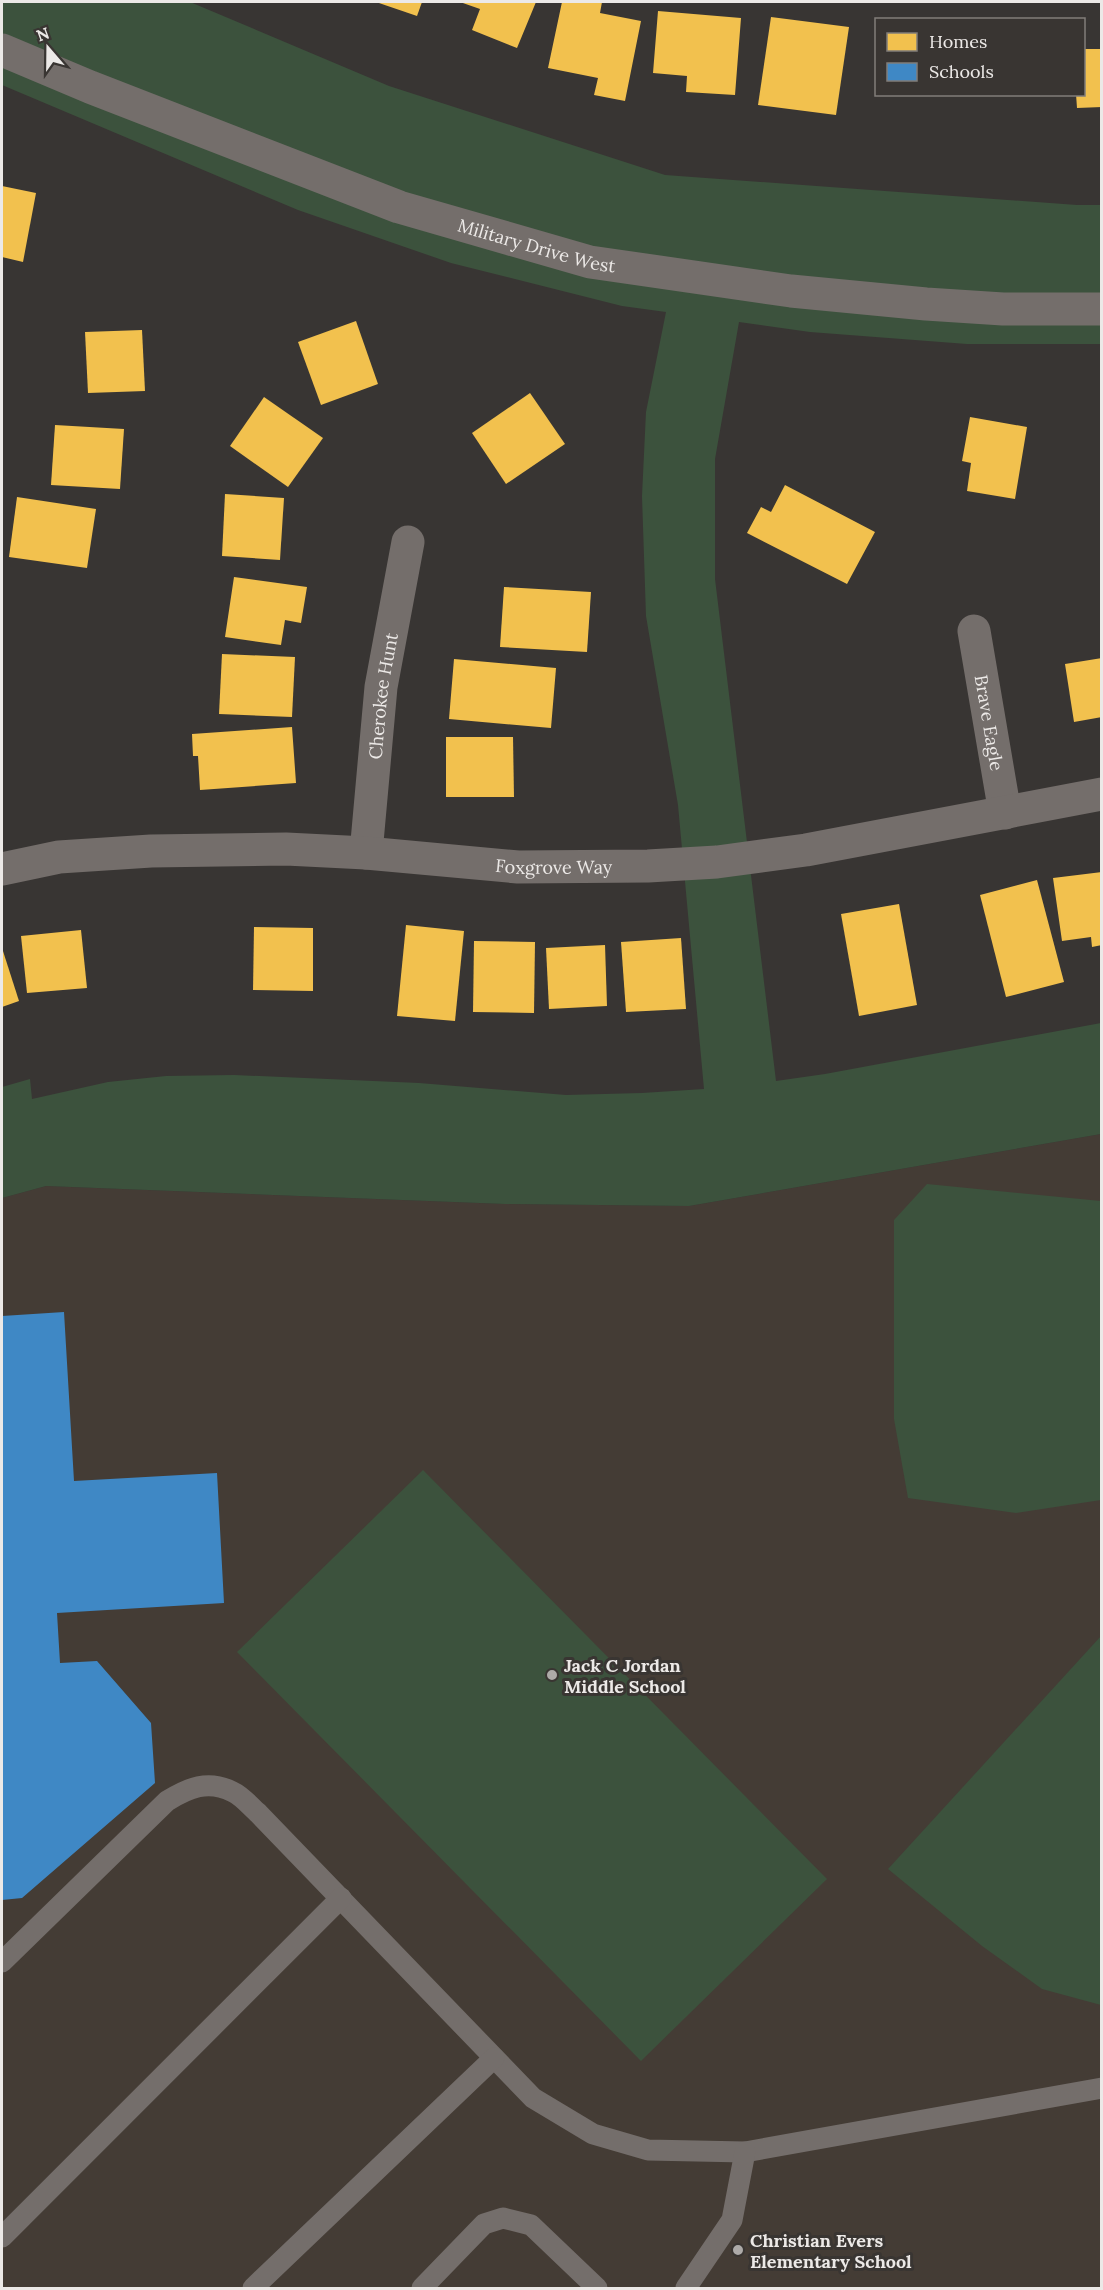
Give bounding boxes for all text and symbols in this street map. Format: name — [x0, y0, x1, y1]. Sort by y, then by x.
north arrow — [18, 18, 78, 78]
legend — [875, 18, 1085, 96]
text: N — [34, 22, 52, 45]
text: Homes — [929, 30, 987, 53]
text: Schools — [929, 60, 994, 83]
street label: Military Drive West — [455, 213, 617, 277]
street label: Cherokee Hunt — [363, 631, 402, 760]
street label: Brave Eagle — [970, 673, 1009, 773]
street label: Foxgrove Way — [494, 853, 613, 879]
place label: Jack C Jordan Middle School — [564, 1654, 686, 1698]
marker: Jack C Jordan Middle School — [545, 1668, 559, 1682]
place label: Christian Evers Elementary School — [750, 2229, 912, 2273]
marker: Christian Evers Elementary School — [731, 2243, 745, 2257]

